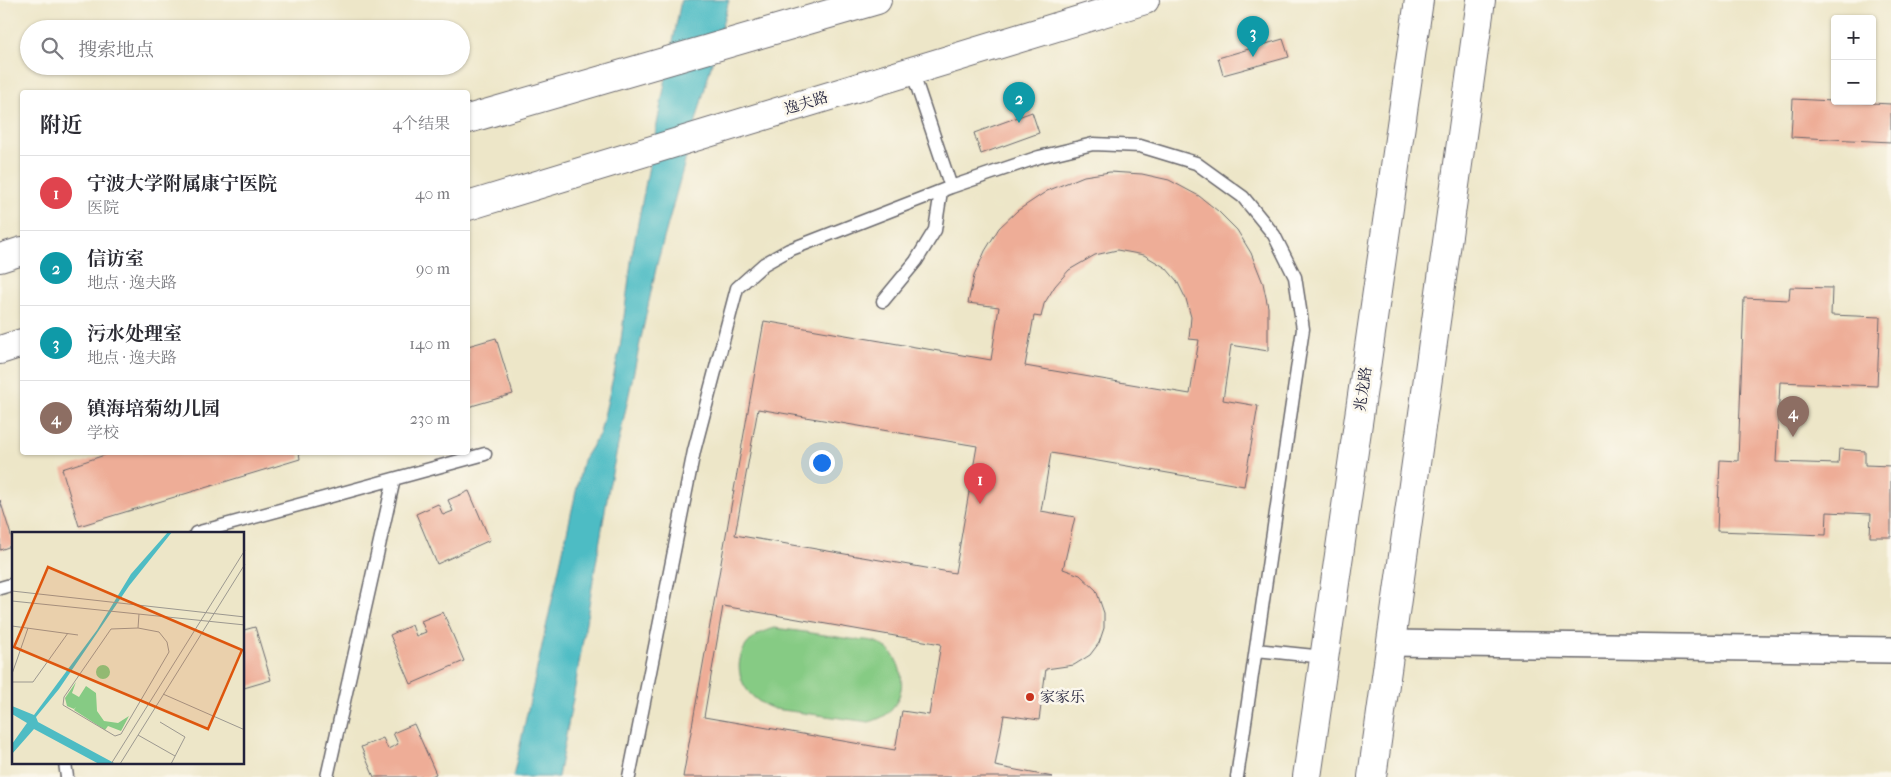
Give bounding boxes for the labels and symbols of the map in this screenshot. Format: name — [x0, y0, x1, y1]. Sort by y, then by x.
pin: 3 — [1237, 16, 1269, 57]
pin: 2 — [1003, 82, 1035, 123]
street label: 逸夫路 — [782, 88, 830, 118]
street label: 兆龙路 — [1351, 365, 1375, 413]
pin: 4 — [1777, 396, 1809, 437]
your location — [809, 450, 835, 476]
pin: 1 — [964, 463, 996, 504]
inset map — [12, 532, 245, 764]
place label: 家家乐 — [1040, 688, 1085, 706]
marker: 家家乐 — [1024, 691, 1036, 703]

